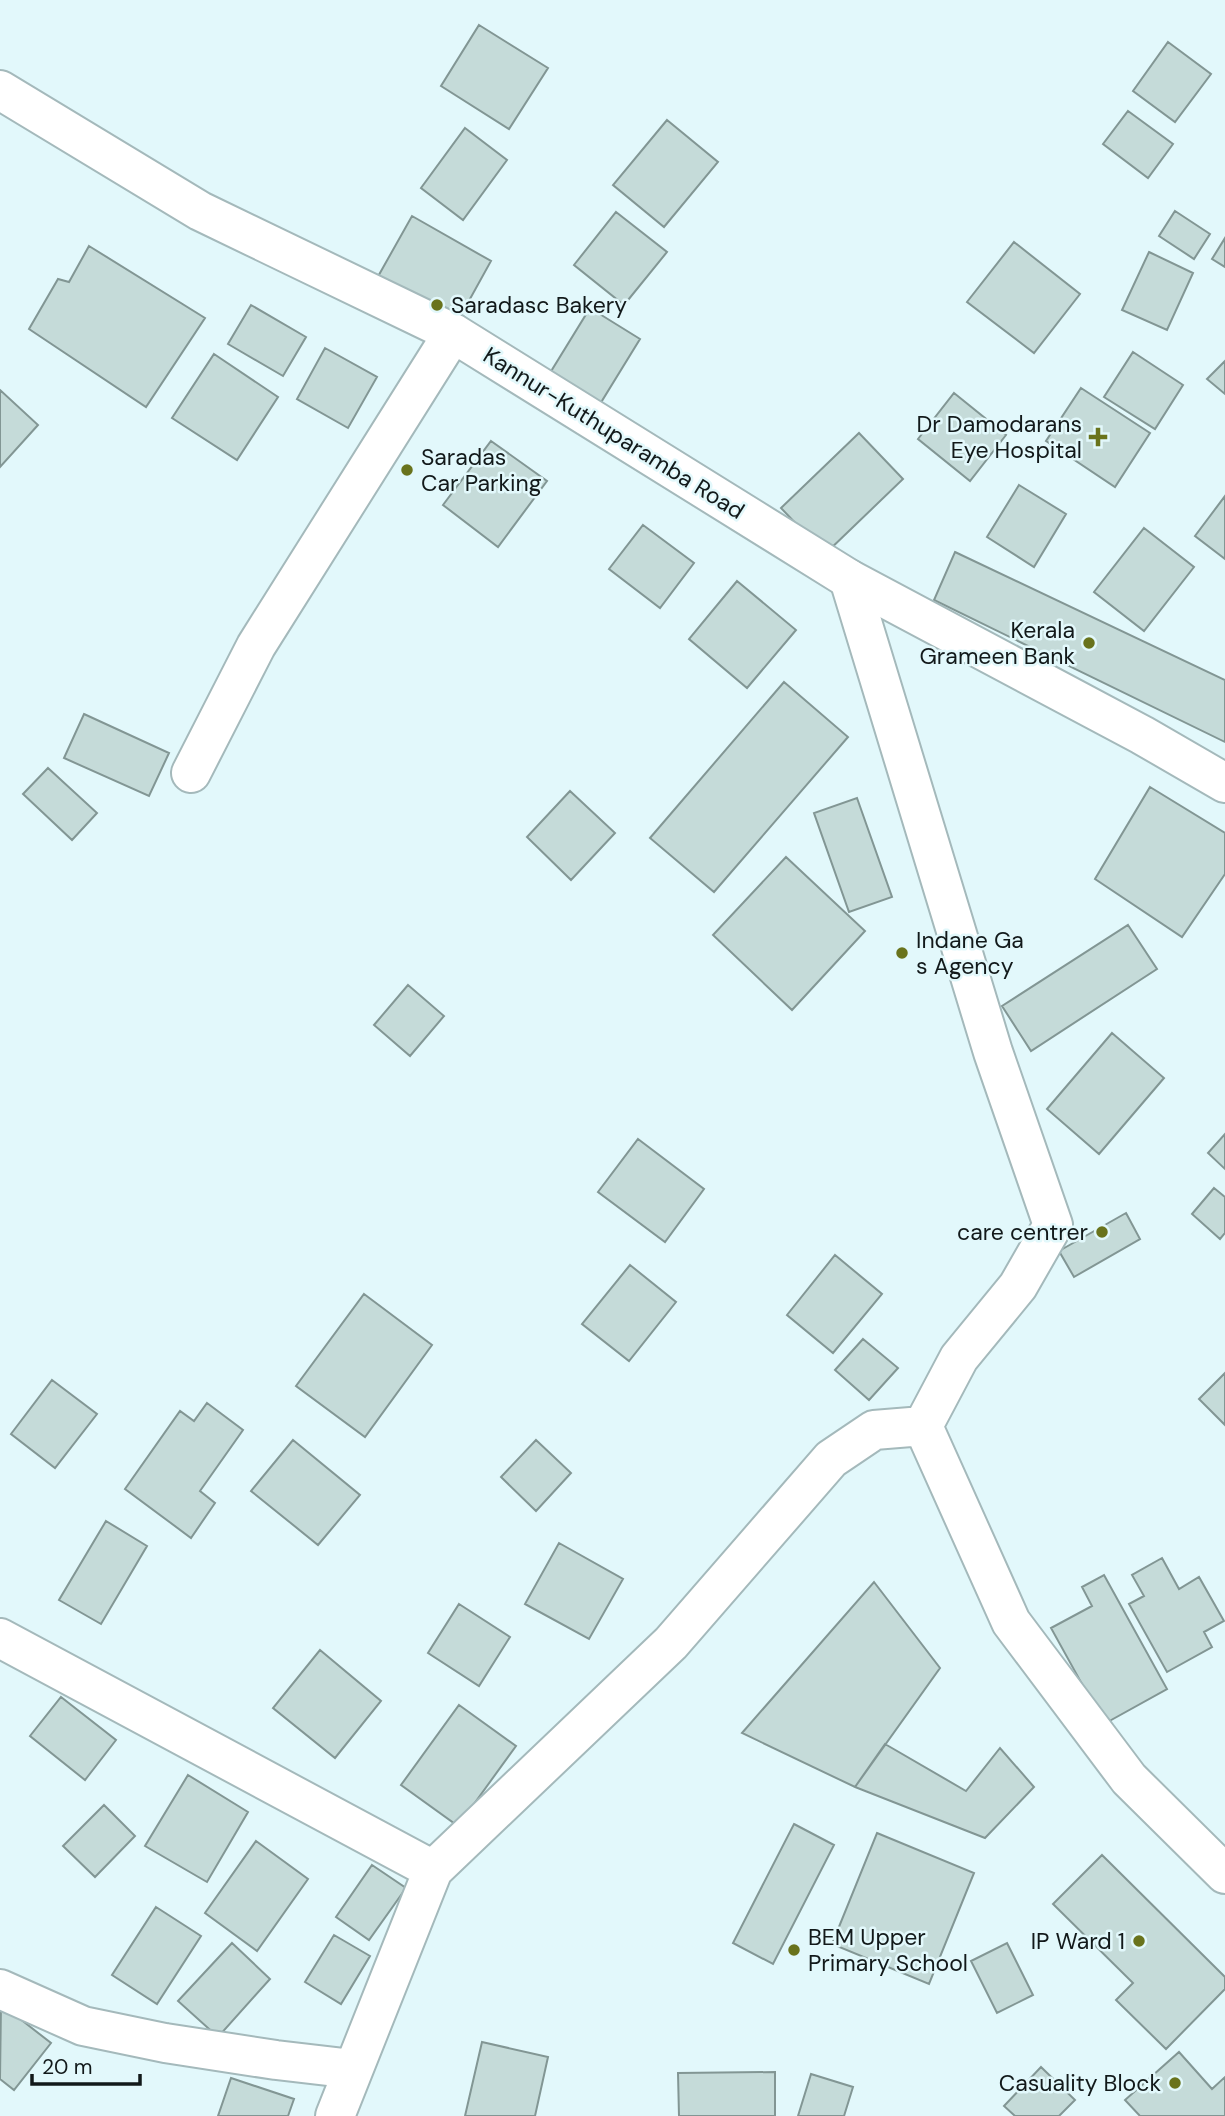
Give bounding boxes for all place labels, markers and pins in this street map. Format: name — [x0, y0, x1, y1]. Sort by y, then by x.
place label: Saradasc Bakery — [451, 290, 627, 320]
marker: Saradasc Bakery — [429, 297, 445, 313]
place label: Dr Damodarans Eye Hospital — [916, 409, 1082, 465]
marker: Dr Damodarans Eye Hospital — [1088, 427, 1108, 447]
place label: Saradas Car Parking — [421, 442, 542, 498]
marker: Saradas Car Parking — [399, 462, 415, 478]
place label: Kerala Grameen Bank — [919, 615, 1075, 671]
marker: Kerala Grameen Bank — [1081, 635, 1097, 651]
place label: Indane Ga s Agency — [916, 925, 1024, 981]
marker: Indane Ga s Agency — [894, 945, 910, 961]
place label: care centrer — [957, 1217, 1088, 1247]
marker: care centrer — [1094, 1224, 1110, 1240]
place label: BEM Upper Primary School — [808, 1922, 968, 1978]
place label: IP Ward 1 — [1031, 1926, 1125, 1956]
marker: IP Ward 1 — [1131, 1933, 1147, 1949]
marker: BEM Upper Primary School — [786, 1942, 802, 1958]
place label: Casuality Block — [999, 2068, 1161, 2098]
marker: Casuality Block — [1167, 2075, 1183, 2091]

